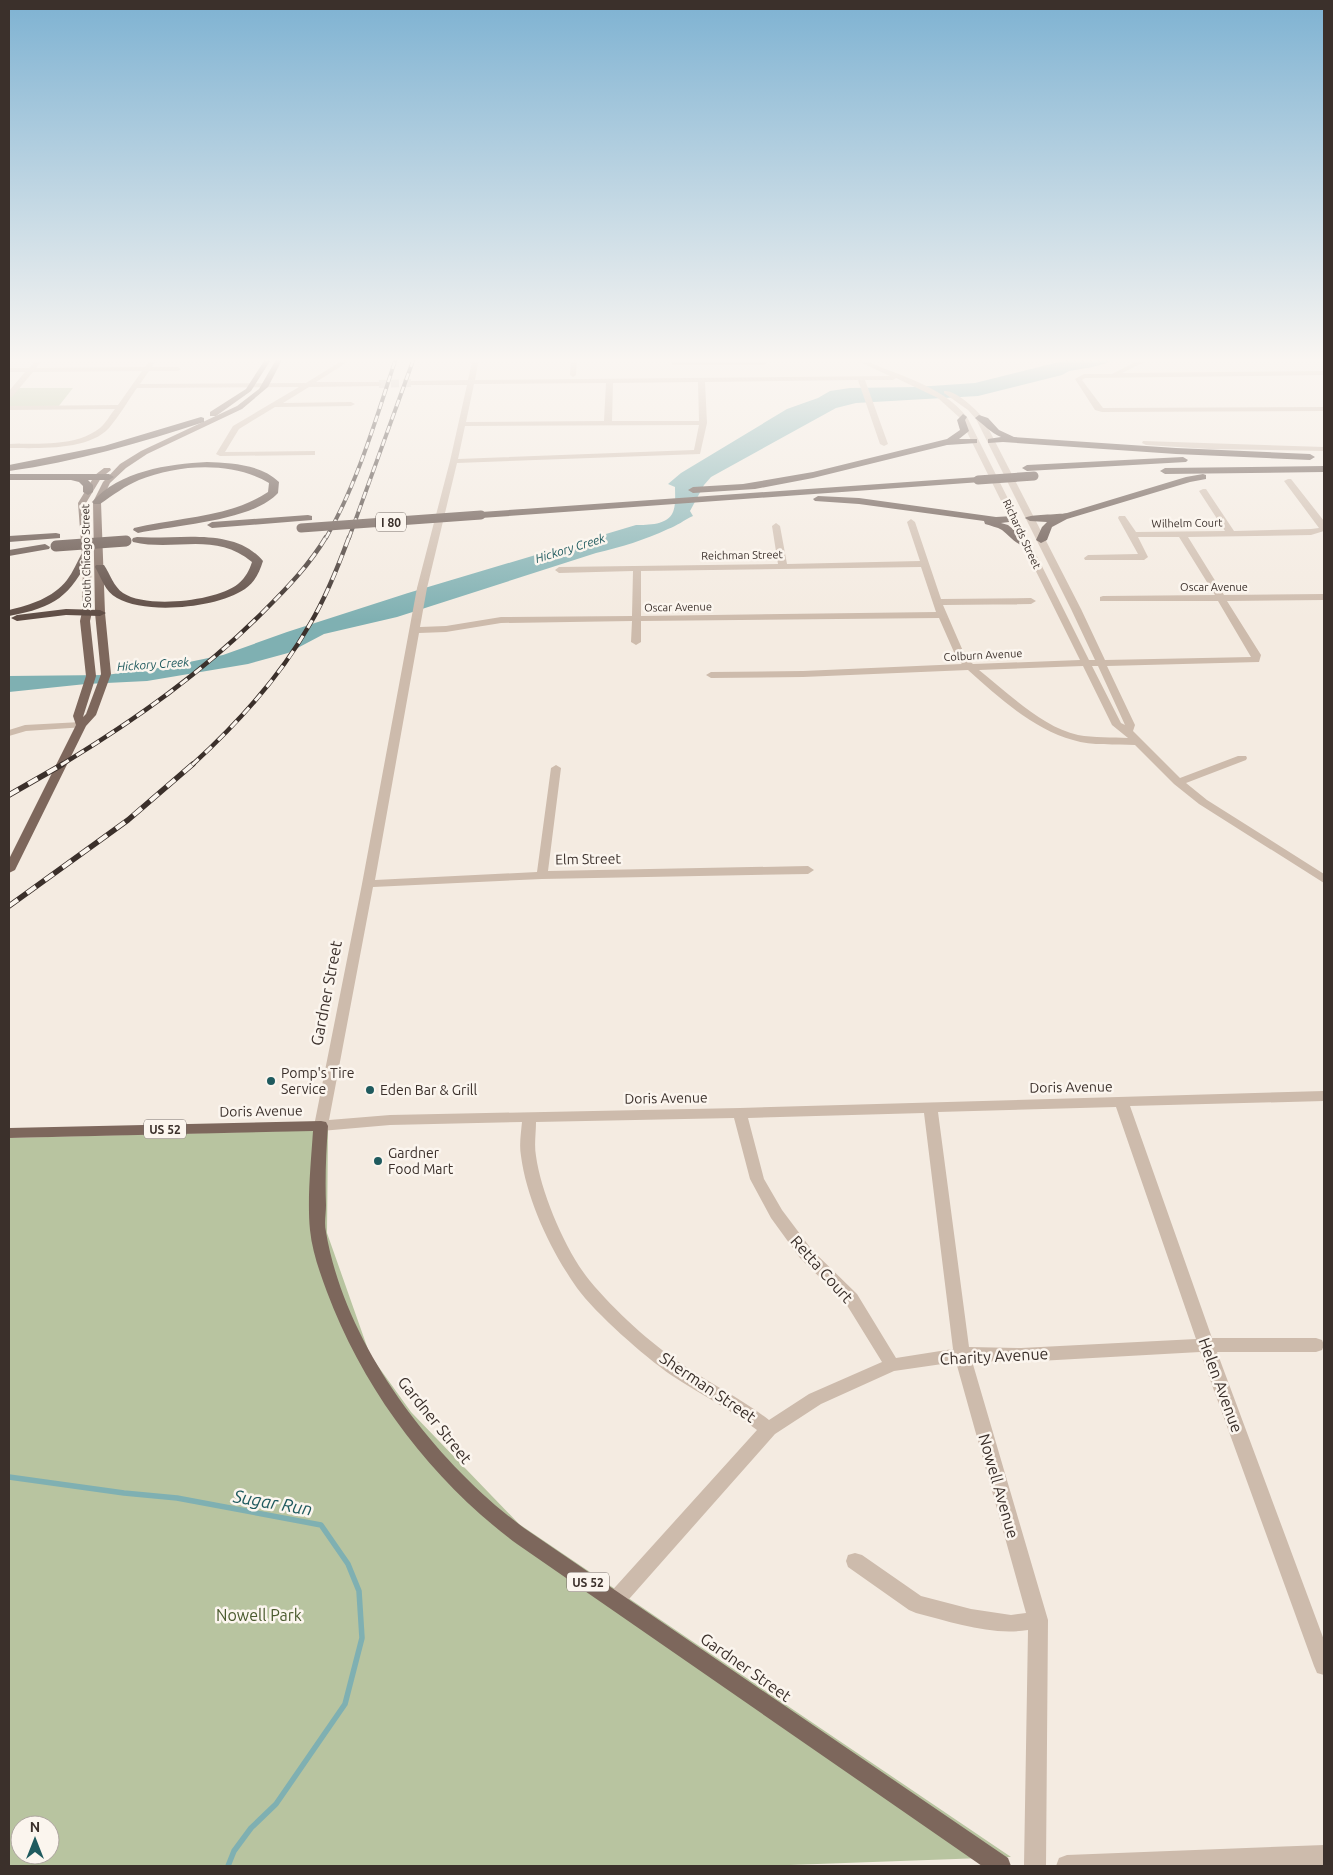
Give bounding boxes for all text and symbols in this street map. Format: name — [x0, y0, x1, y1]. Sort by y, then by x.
street label: Richards Street — [1001, 497, 1044, 571]
street label: South Chicago Street — [79, 503, 93, 608]
road number: I 80 — [376, 512, 406, 532]
street label: Wilhelm Court — [1151, 516, 1223, 530]
water label: Hickory Creek — [533, 531, 607, 565]
street label: Reichman Street — [701, 548, 784, 562]
street label: Oscar Avenue — [1180, 581, 1248, 593]
street label: Oscar Avenue — [644, 600, 712, 614]
street label: Colburn Avenue — [943, 647, 1023, 663]
water label: Hickory Creek — [116, 655, 190, 673]
street label: Elm Street — [555, 850, 622, 868]
street label: Gardner Street — [307, 938, 345, 1047]
place label: Pomp's Tire Service — [281, 1065, 355, 1097]
marker: Pomp's Tire Service — [265, 1075, 277, 1087]
street label: Doris Avenue — [1029, 1078, 1113, 1096]
place label: Eden Bar & Grill — [380, 1082, 477, 1098]
marker: Eden Bar & Grill — [364, 1084, 376, 1096]
street label: Doris Avenue — [624, 1089, 708, 1107]
street label: Doris Avenue — [219, 1102, 303, 1120]
road number: US 52 — [144, 1120, 186, 1138]
place label: Gardner Food Mart — [388, 1145, 454, 1177]
marker: Gardner Food Mart — [372, 1155, 384, 1167]
street label: Retta Court — [787, 1232, 857, 1307]
street label: Helen Avenue — [1195, 1335, 1247, 1435]
street label: Charity Avenue — [939, 1344, 1049, 1368]
street label: Sherman Street — [657, 1348, 760, 1426]
street label: Gardner Street — [394, 1373, 476, 1468]
street label: Nowell Avenue — [975, 1432, 1023, 1540]
water label: Sugar Run — [231, 1485, 314, 1519]
road number: US 52 — [567, 1572, 609, 1591]
park label: Nowell Park — [216, 1606, 302, 1624]
street label: Gardner Street — [697, 1629, 795, 1705]
north arrow — [10, 1815, 60, 1865]
text: N — [30, 1819, 40, 1835]

